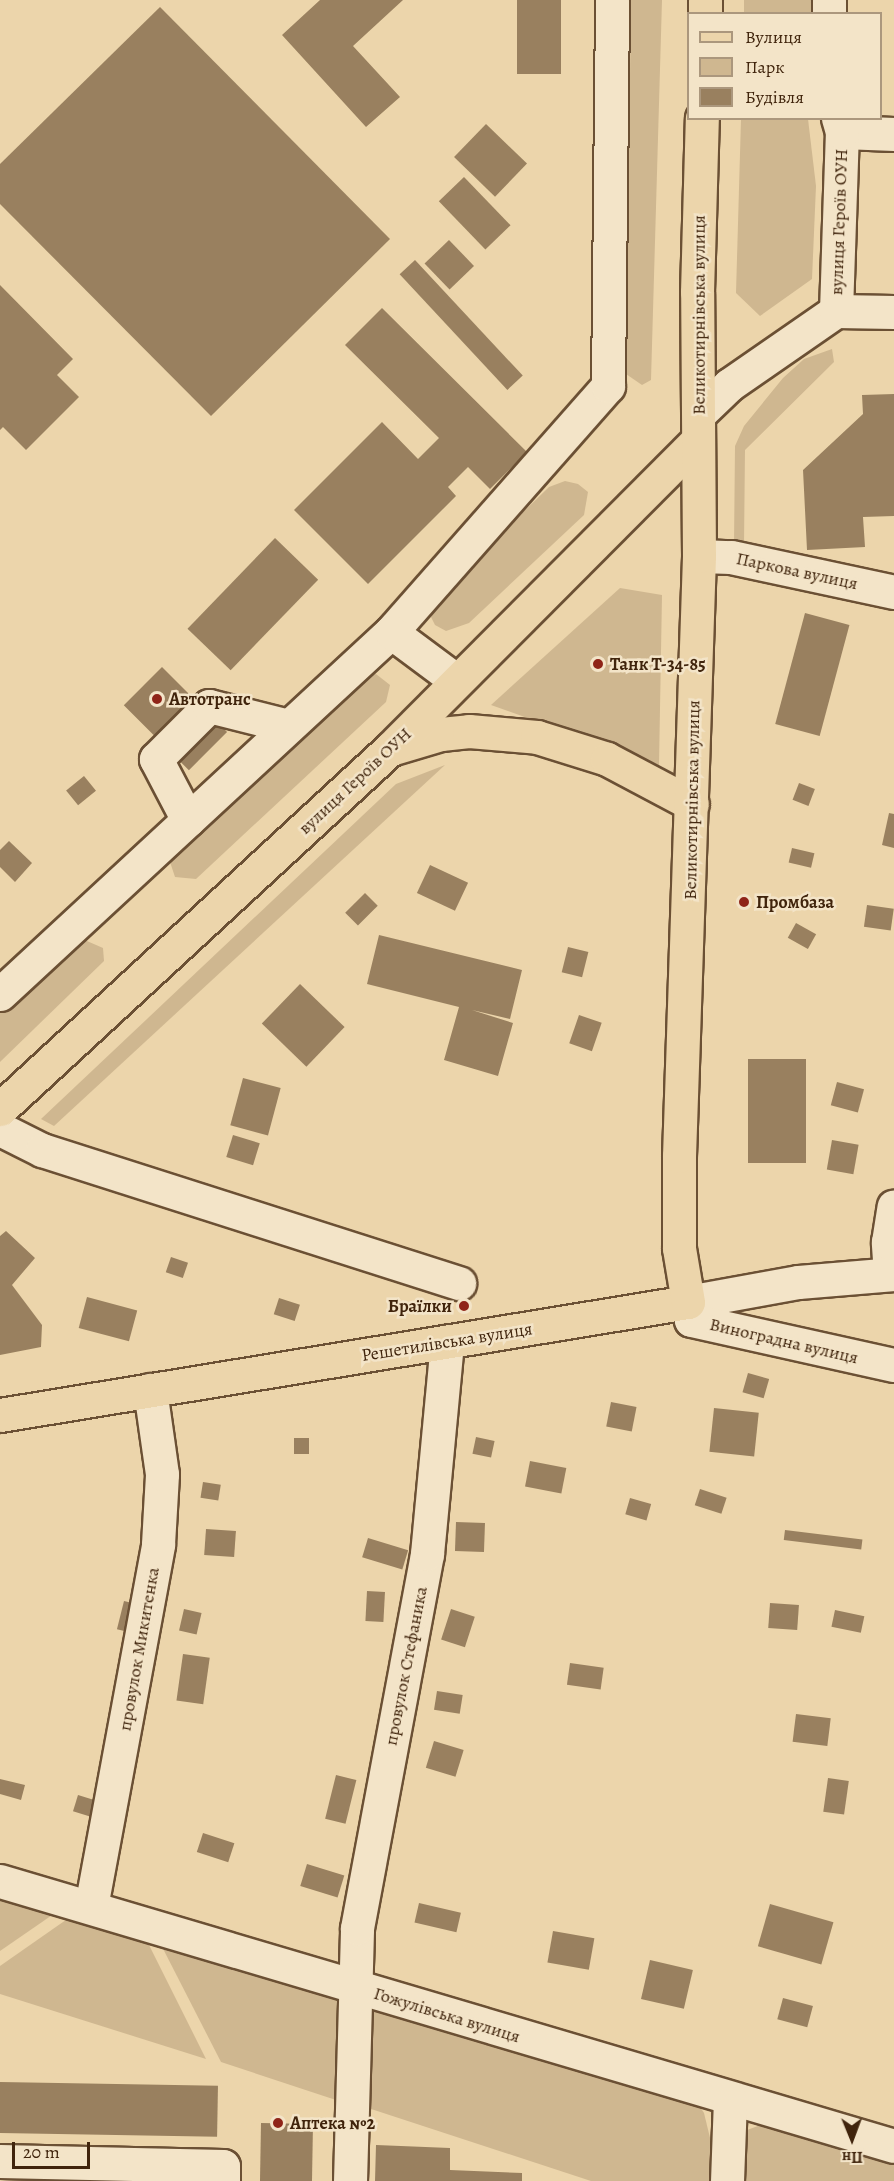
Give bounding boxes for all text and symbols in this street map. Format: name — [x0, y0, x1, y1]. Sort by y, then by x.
legend — [687, 12, 882, 120]
text: Вулиця — [745, 25, 802, 49]
text: Парк — [745, 55, 785, 79]
text: Будівля — [745, 85, 804, 109]
street label: вулиця Героїв ОУН — [826, 148, 852, 296]
street label: Великотирнівська вулиця — [688, 215, 710, 415]
street label: Паркова вулиця — [734, 548, 860, 594]
place label: Танк Т-34-85 — [610, 653, 706, 675]
marker: Танк Т-34-85 — [591, 657, 605, 671]
place label: Автотранс — [169, 688, 251, 710]
marker: Автотранс — [150, 692, 164, 706]
street label: Великотирнівська вулиця — [679, 700, 705, 900]
street label: вулиця Героїв ОУН — [294, 723, 416, 839]
place label: Промбаза — [756, 891, 834, 913]
marker: Промбаза — [737, 895, 751, 909]
place label: Браїлки — [388, 1295, 452, 1317]
marker: Браїлки — [457, 1299, 471, 1313]
street label: Виноградна вулиця — [707, 1313, 861, 1369]
street label: Решетилівська вулиця — [360, 1318, 534, 1366]
street label: провулок Микитенка — [114, 1565, 164, 1733]
street label: провулок Стефаника — [380, 1585, 432, 1747]
street label: Гожулівська вулиця — [371, 1982, 523, 2048]
north arrow — [822, 2109, 882, 2169]
place label: Аптека №2 — [290, 2112, 375, 2134]
marker: Аптека №2 — [271, 2116, 285, 2130]
scale bar — [15, 2130, 93, 2168]
text: 20 m — [23, 2140, 60, 2164]
text: Пн — [842, 2146, 863, 2168]

